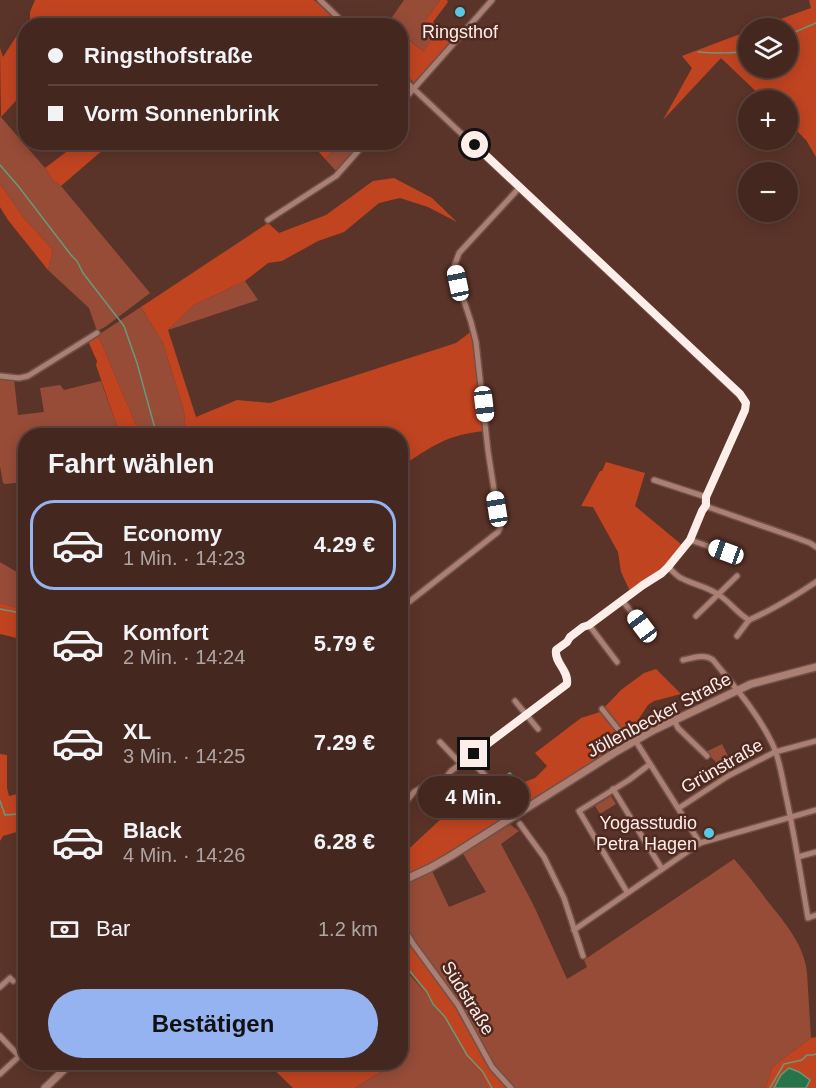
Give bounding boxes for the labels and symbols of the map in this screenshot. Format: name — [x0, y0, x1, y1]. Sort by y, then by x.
marker: Ringsthof — [453, 5, 467, 19]
place label: Ringsthof — [422, 22, 499, 42]
route start — [461, 131, 488, 158]
car — [445, 264, 471, 302]
car — [473, 385, 495, 423]
car — [485, 490, 509, 528]
car — [706, 537, 746, 567]
car — [624, 606, 660, 646]
street label: Jöllenbecker Straße — [584, 669, 734, 761]
street label: Grünstraße — [678, 735, 766, 797]
route end — [460, 740, 487, 767]
callout: 4 Min. — [418, 775, 530, 817]
place label: Yogasstudio Petra Hagen — [596, 813, 697, 854]
marker: Yogasstudio Petra Hagen — [702, 826, 716, 840]
street label: Südstraße — [438, 957, 498, 1039]

